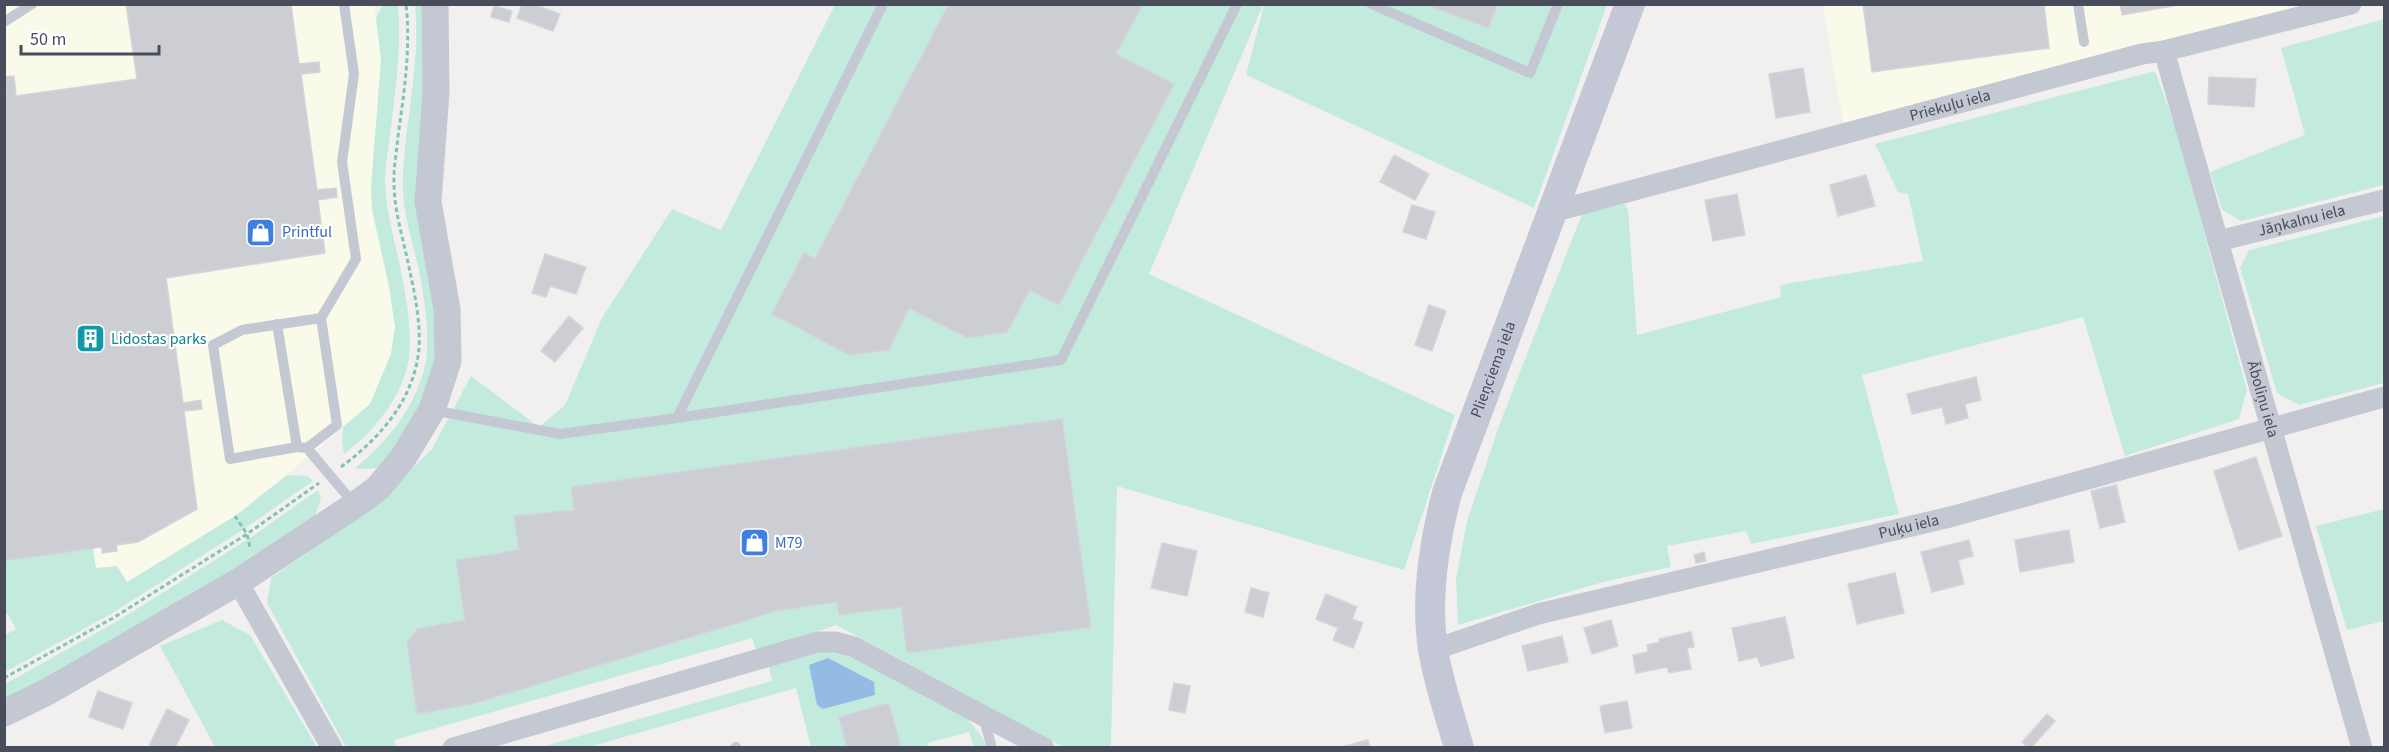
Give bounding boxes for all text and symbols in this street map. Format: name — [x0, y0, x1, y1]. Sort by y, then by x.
scale bar — [21, 18, 159, 56]
text: 50 m — [30, 27, 66, 52]
street label: Priekuļu iela — [1907, 84, 1993, 127]
street label: Jāņkalnu iela — [2256, 199, 2347, 242]
shop icon: Printful — [245, 216, 277, 248]
place label: Printful — [282, 221, 332, 243]
street label: Plieņciema iela — [1465, 318, 1521, 421]
building icon: Lidostas parks — [74, 323, 106, 355]
place label: Lidostas parks — [111, 328, 207, 350]
street label: Āboliņu iela — [2242, 358, 2284, 440]
street label: Puķu iela — [1876, 509, 1941, 544]
shop icon: M79 — [738, 527, 770, 559]
place label: M79 — [775, 532, 803, 554]

